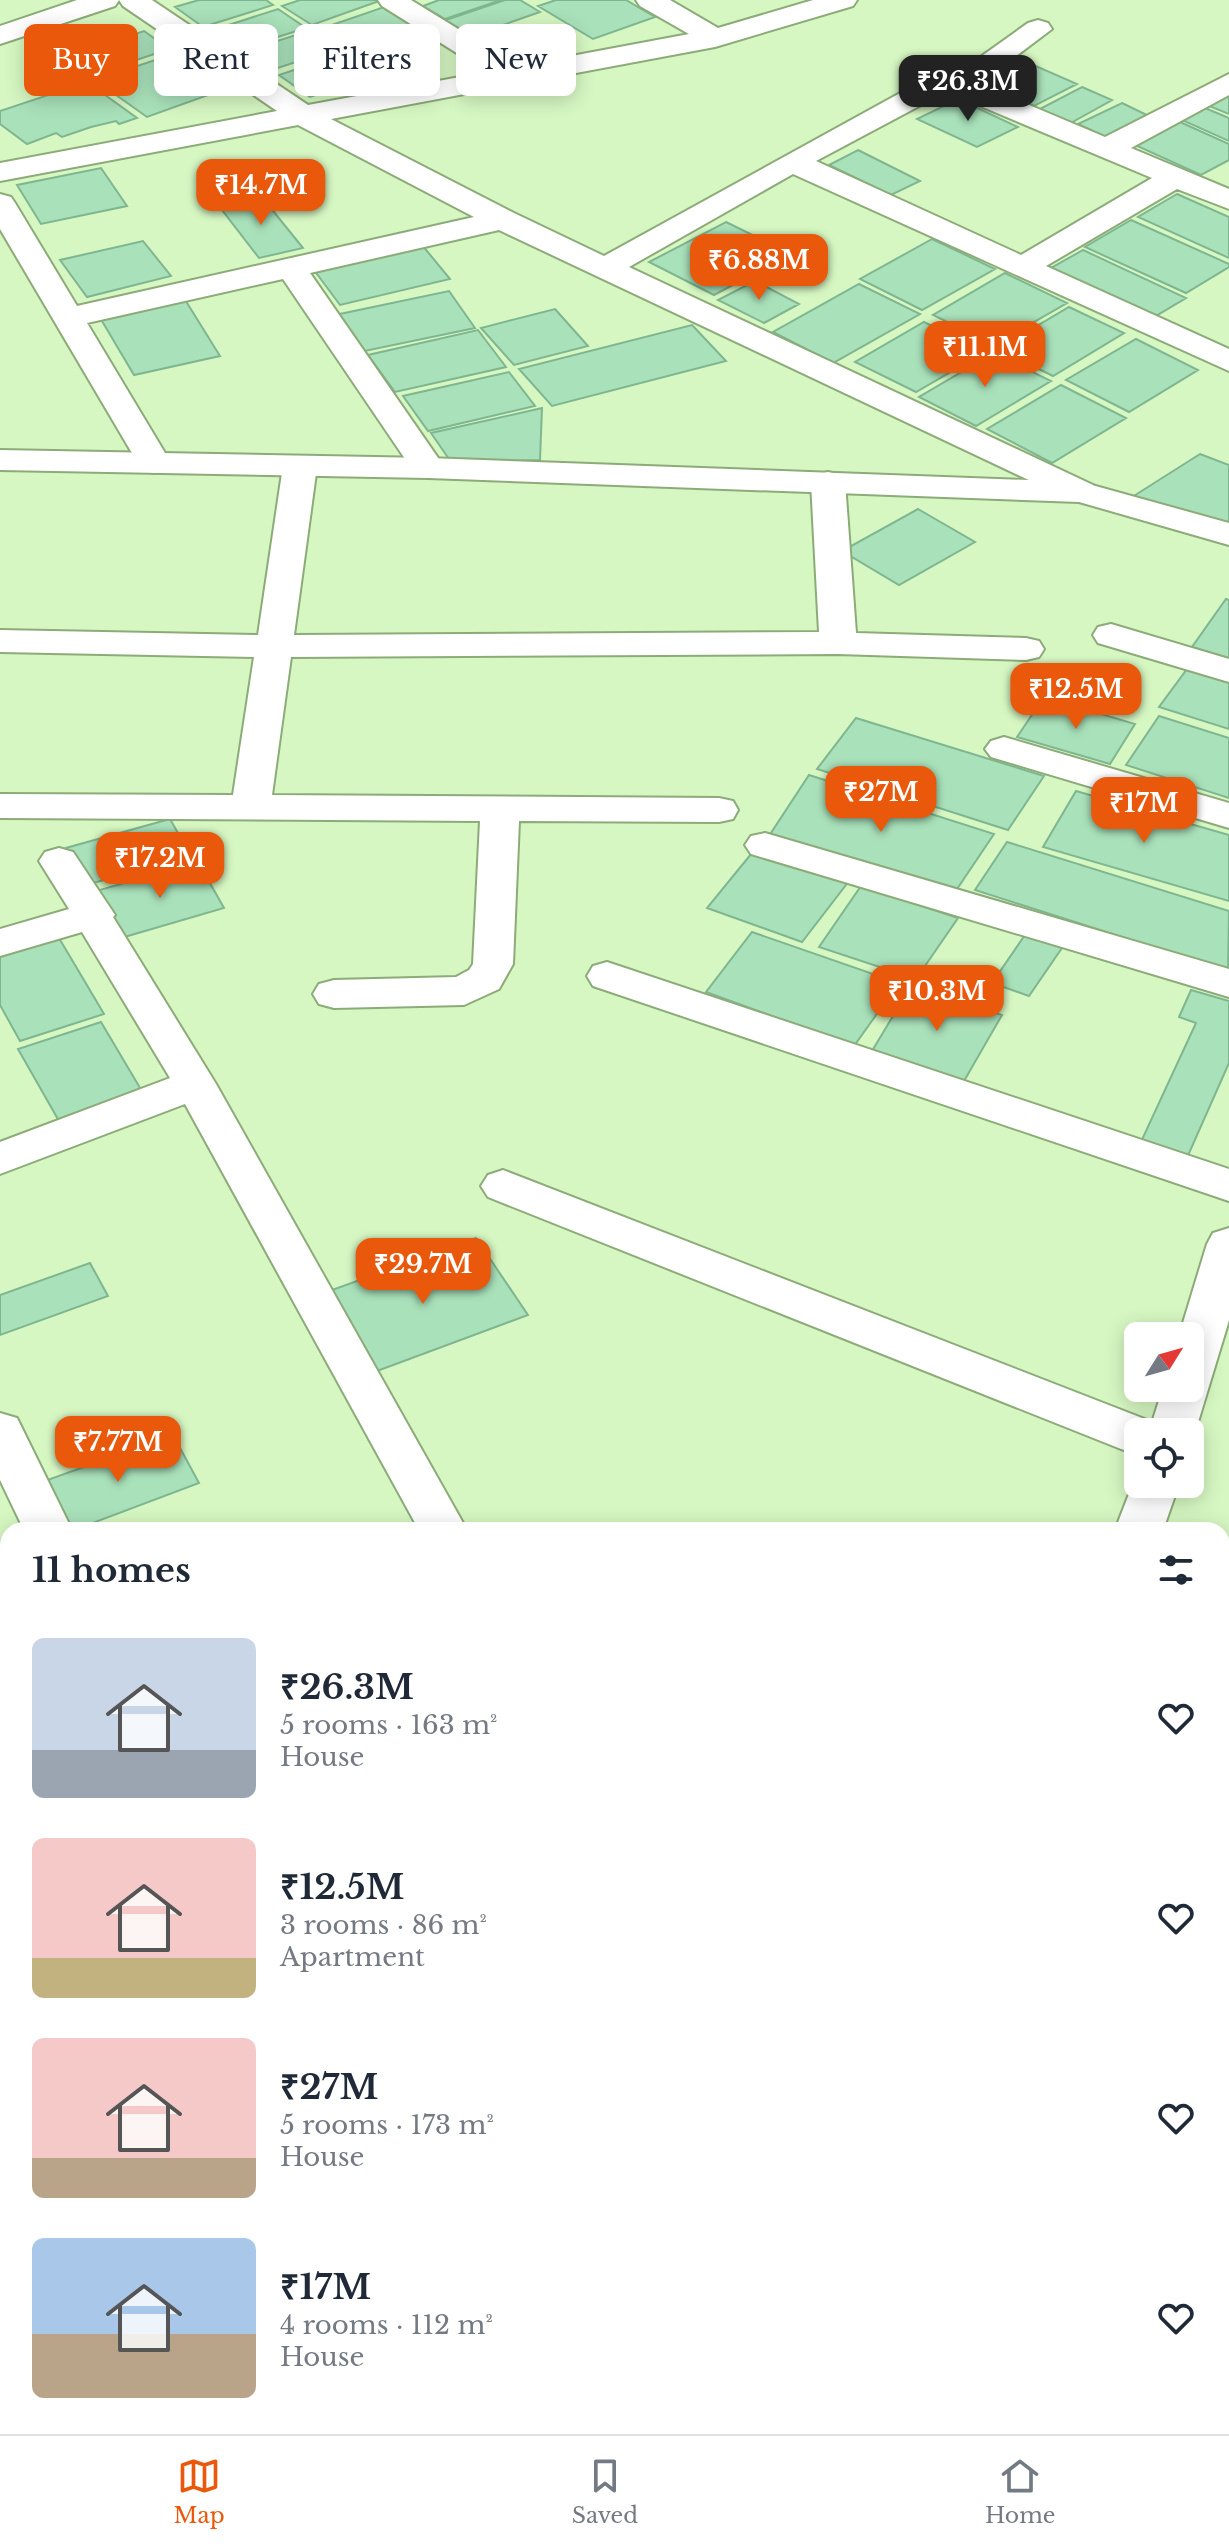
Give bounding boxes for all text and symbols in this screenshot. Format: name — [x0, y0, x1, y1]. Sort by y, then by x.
chip: Buy — [24, 24, 138, 96]
chip: Rent — [154, 24, 278, 96]
chip: Filters — [294, 24, 440, 96]
chip: New — [456, 24, 576, 96]
pin: ₹26.3M — [903, 55, 1033, 123]
text: ₹26.3M — [917, 65, 1019, 97]
pin: ₹14.7M — [196, 159, 326, 227]
text: ₹14.7M — [214, 169, 308, 201]
pin: ₹6.88M — [694, 234, 824, 302]
text: ₹6.88M — [708, 244, 810, 276]
pin: ₹11.1M — [920, 321, 1050, 389]
text: ₹11.1M — [942, 331, 1028, 363]
pin: ₹12.5M — [1011, 663, 1141, 731]
text: ₹12.5M — [1028, 673, 1124, 705]
pin: ₹27M — [834, 766, 928, 834]
text: ₹27M — [843, 776, 919, 808]
pin: ₹17M — [1097, 777, 1191, 845]
text: ₹17M — [1109, 787, 1179, 819]
pin: ₹17.2M — [95, 832, 225, 900]
text: ₹17.2M — [114, 842, 206, 874]
pin: ₹10.3M — [872, 965, 1002, 1033]
text: ₹10.3M — [888, 975, 986, 1007]
pin: ₹29.7M — [358, 1238, 488, 1306]
text: ₹29.7M — [374, 1248, 472, 1280]
north arrow — [1124, 1322, 1204, 1402]
map controls — [1124, 1322, 1204, 1498]
pin: ₹7.77M — [53, 1416, 183, 1484]
button: locate — [1124, 1418, 1204, 1498]
text: ₹7.77M — [73, 1426, 163, 1458]
icon: filters — [1154, 1548, 1198, 1592]
text: 11 homes — [32, 1549, 191, 1591]
text: ₹26.3M — [280, 1666, 414, 1708]
icon: home — [96, 1670, 192, 1766]
icon: heart — [1154, 1696, 1198, 1740]
text: 5 rooms · 163 m² — [280, 1709, 498, 1741]
text: House — [280, 1741, 364, 1773]
text: ₹12.5M — [280, 1866, 404, 1908]
icon: home — [96, 1870, 192, 1966]
icon: heart — [1154, 1896, 1198, 1940]
text: 3 rooms · 86 m² — [280, 1909, 487, 1941]
text: Apartment — [280, 1941, 425, 1973]
text: ₹27M — [280, 2066, 378, 2108]
icon: home — [96, 2070, 192, 2166]
icon: heart — [1154, 2096, 1198, 2140]
text: 5 rooms · 173 m² — [280, 2109, 494, 2141]
text: House — [280, 2141, 364, 2173]
text: ₹17M — [280, 2266, 371, 2308]
icon: home — [96, 2270, 192, 2366]
icon: heart — [1154, 2296, 1198, 2340]
text: 4 rooms · 112 m² — [280, 2309, 493, 2341]
text: House — [280, 2341, 364, 2373]
tab: Map — [174, 2454, 225, 2529]
tab: Saved — [572, 2454, 638, 2529]
tab: Home — [985, 2454, 1055, 2529]

